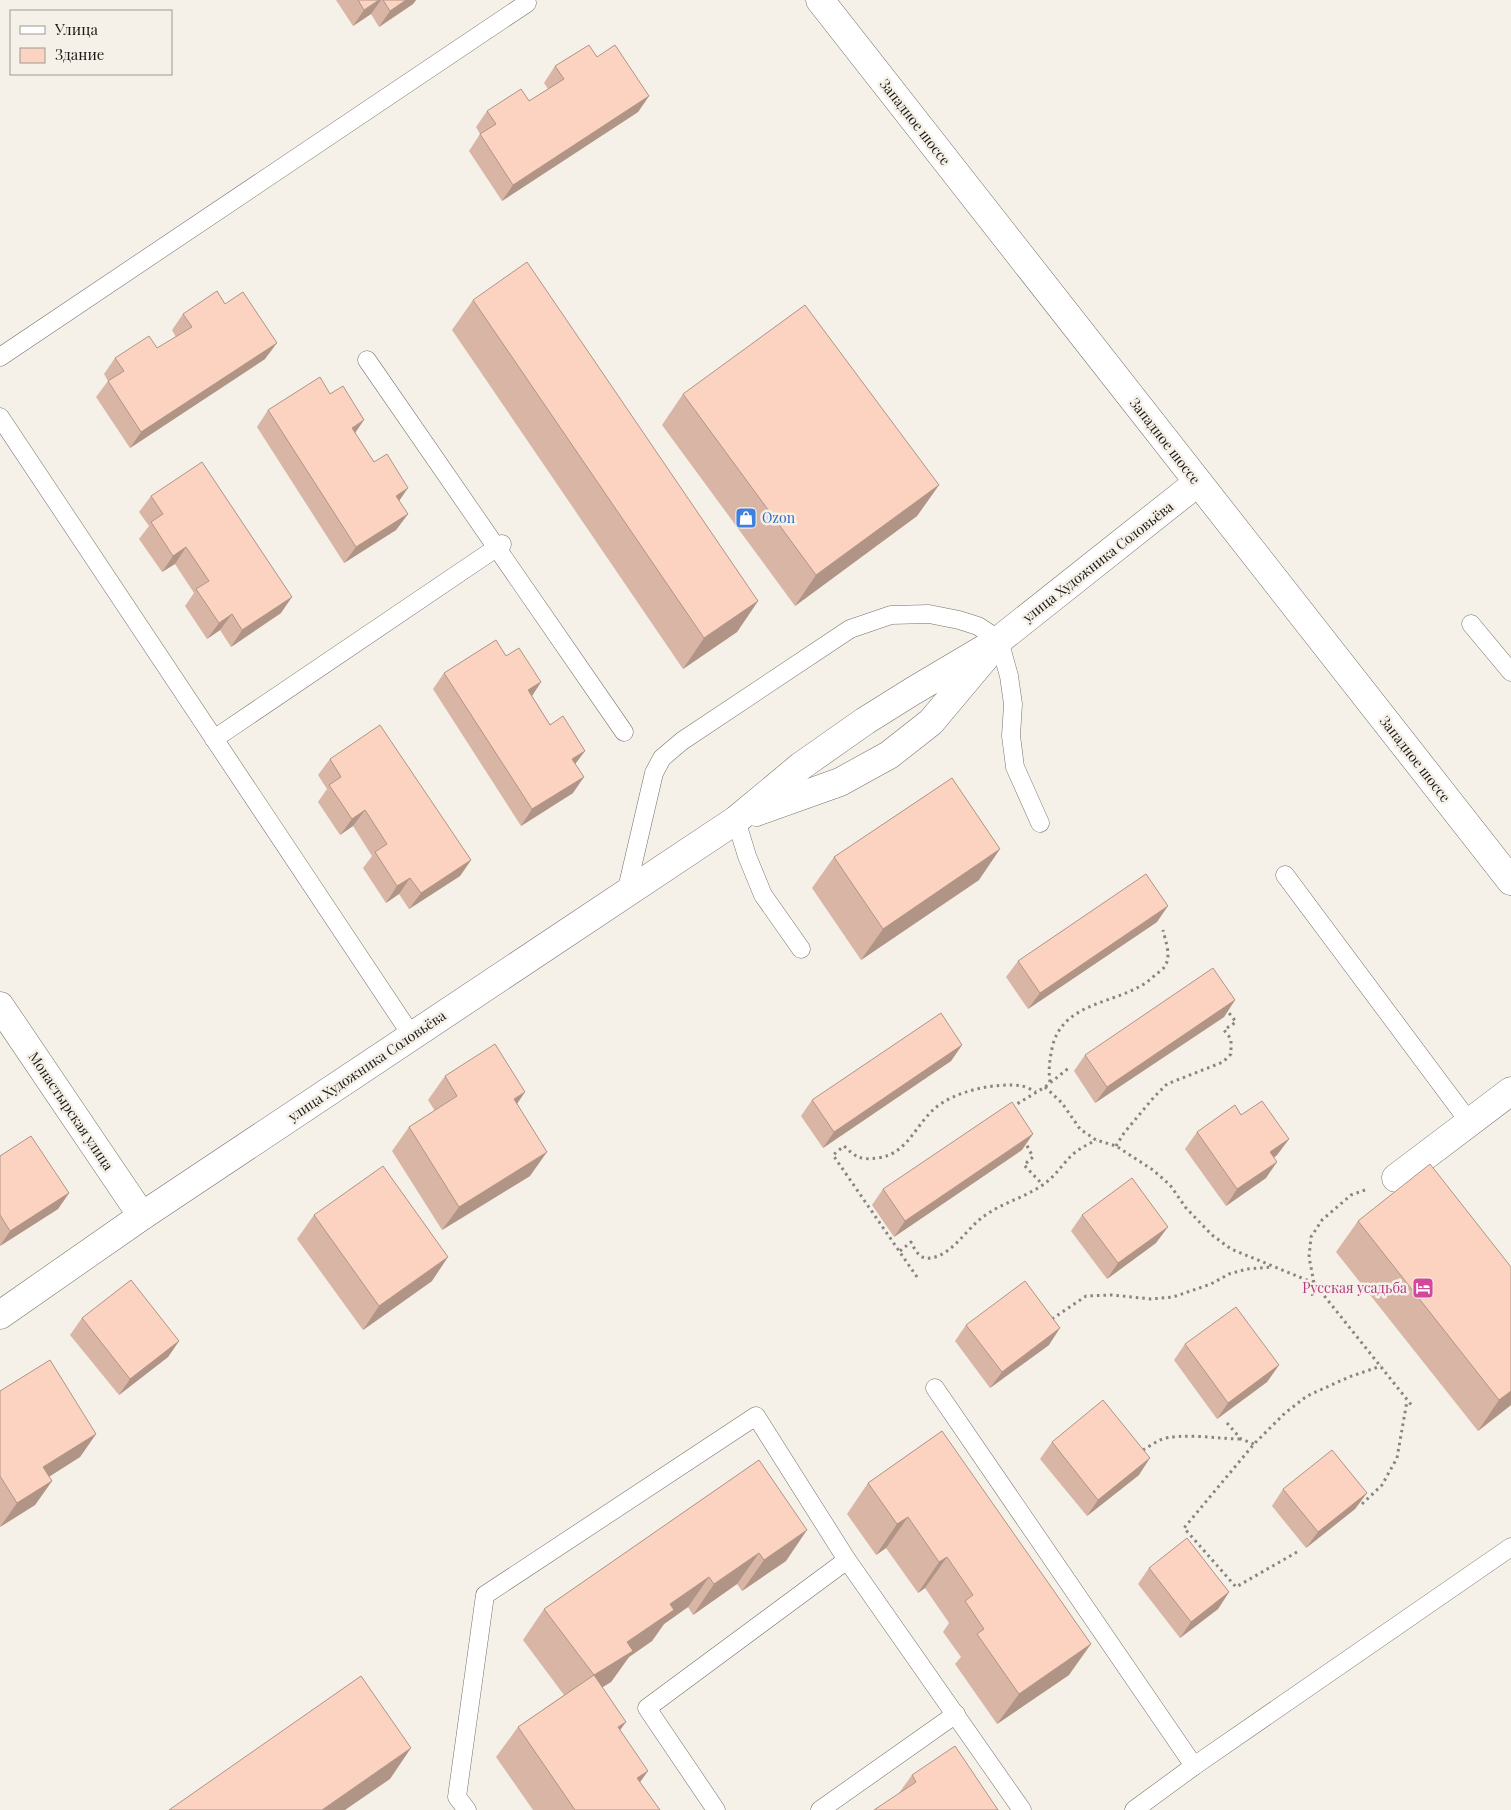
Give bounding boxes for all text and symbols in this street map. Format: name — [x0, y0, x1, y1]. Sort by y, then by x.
legend — [10, 10, 172, 75]
text: Улица — [54, 19, 98, 39]
text: Здание — [55, 44, 104, 64]
street label: Западное шоссе — [876, 75, 955, 169]
street label: Западное шоссе — [1126, 394, 1205, 488]
street label: улица Художника Соловьёва — [1018, 497, 1177, 627]
shop icon: Ozon — [734, 506, 758, 530]
place label: Ozon — [762, 508, 796, 527]
street label: Западное шоссе — [1376, 712, 1455, 806]
street label: улица Художника Соловьёва — [283, 1006, 449, 1126]
street label: Монастырская улица — [25, 1048, 118, 1174]
hotel icon: Русская усадьба — [1411, 1276, 1435, 1300]
place label: Русская усадьба — [1302, 1278, 1407, 1297]

